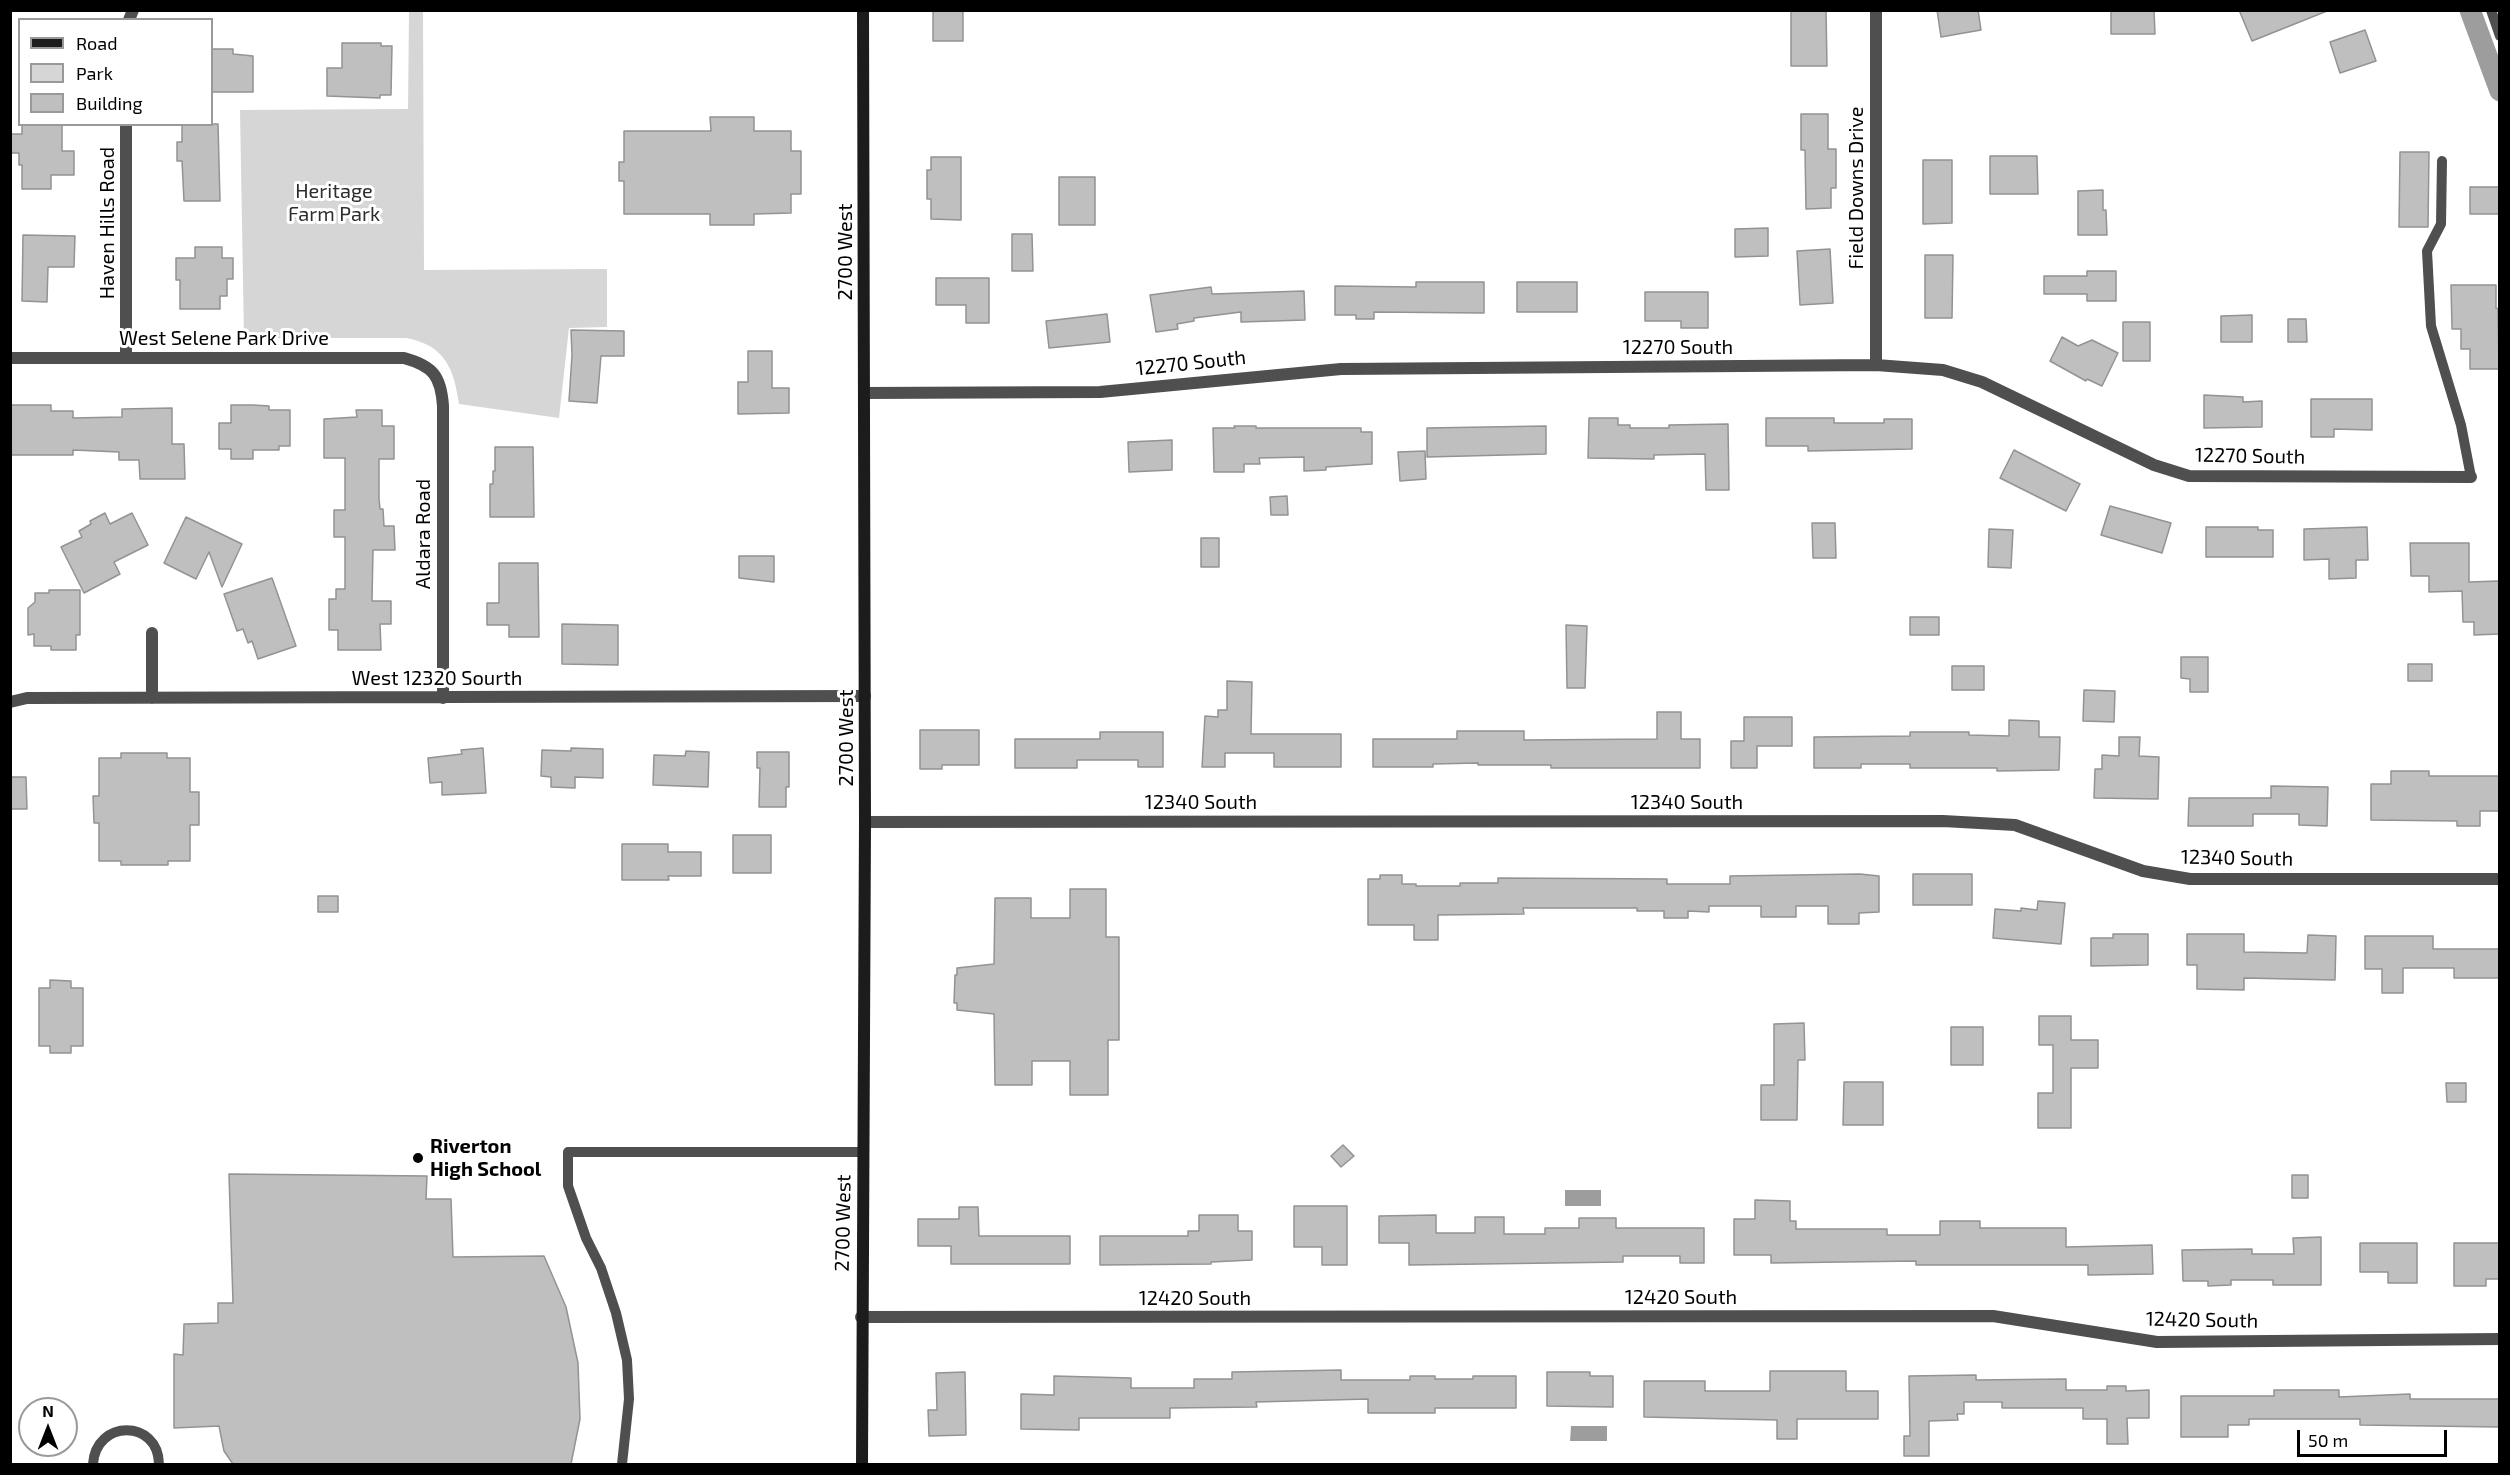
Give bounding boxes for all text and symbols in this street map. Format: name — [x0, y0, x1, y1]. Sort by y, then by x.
legend — [18, 18, 213, 126]
text: Road — [76, 32, 117, 54]
text: Park — [76, 62, 113, 84]
text: Building — [76, 92, 143, 114]
street label: Field Downs Drive — [1844, 106, 1868, 270]
street label: Haven Hills Road — [95, 147, 119, 299]
park label: Heritage Farm Park — [288, 179, 380, 226]
street label: 2700 West — [833, 203, 857, 301]
street label: West Selene Park Drive — [119, 326, 329, 350]
street label: 12270 South — [1623, 335, 1733, 359]
street label: 12270 South — [1135, 345, 1247, 381]
street label: 12270 South — [2195, 443, 2305, 469]
street label: Aldara Road — [411, 479, 435, 589]
street label: West 12320 Sourth — [352, 666, 522, 690]
street label: 2700 West — [834, 689, 858, 787]
street label: 12340 South — [1145, 790, 1257, 814]
street label: 12340 South — [1631, 790, 1743, 814]
street label: 12340 South — [2181, 845, 2293, 871]
place label: Riverton High School — [430, 1134, 541, 1181]
marker: Riverton High School — [411, 1151, 425, 1165]
street label: 2700 West — [830, 1174, 856, 1272]
street label: 12420 South — [1625, 1285, 1737, 1309]
street label: 12420 South — [1139, 1286, 1251, 1310]
street label: 12420 South — [2146, 1307, 2258, 1333]
north arrow — [18, 1397, 78, 1457]
text: N — [42, 1401, 54, 1420]
scale bar — [2300, 1418, 2450, 1456]
text: 50 m — [2308, 1429, 2348, 1451]

